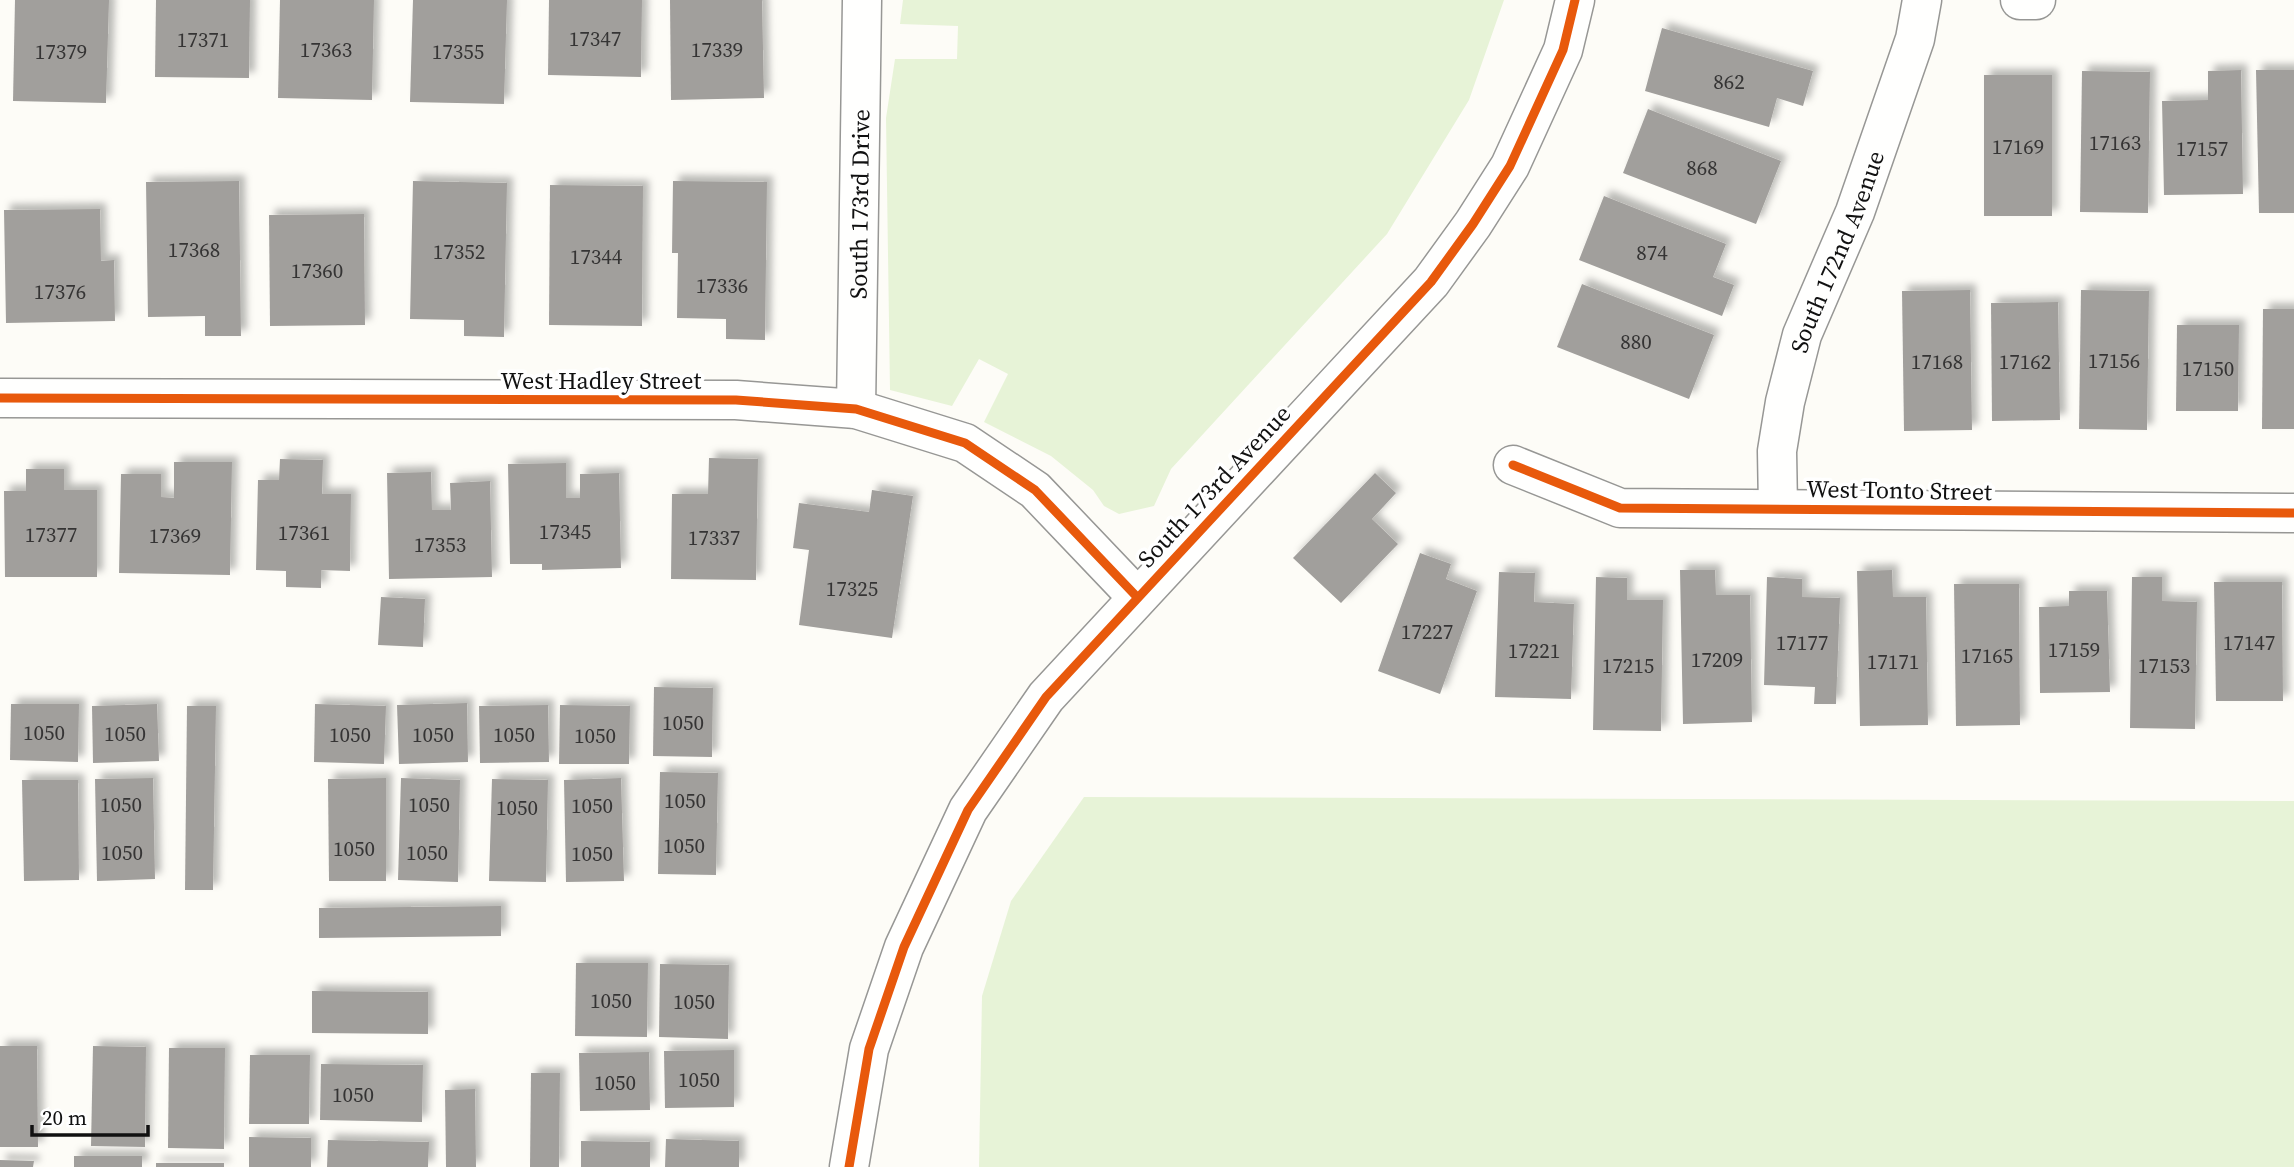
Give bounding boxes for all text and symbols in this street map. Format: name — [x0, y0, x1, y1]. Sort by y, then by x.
house number: 17347 — [569, 24, 621, 53]
house number: 17371 — [177, 25, 229, 54]
house number: 17363 — [300, 35, 352, 64]
house number: 17339 — [691, 35, 743, 64]
house number: 17379 — [35, 37, 87, 66]
house number: 17355 — [432, 37, 484, 66]
house number: 862 — [1713, 67, 1745, 96]
street label: South 173rd Drive — [841, 109, 877, 299]
house number: 17163 — [2089, 128, 2141, 157]
house number: 17169 — [1992, 132, 2044, 161]
house number: 17157 — [2176, 134, 2228, 163]
street label: South 172nd Avenue — [1782, 146, 1892, 356]
house number: 868 — [1686, 153, 1718, 182]
house number: 17368 — [168, 235, 220, 264]
house number: 17352 — [433, 237, 485, 266]
house number: 874 — [1636, 238, 1668, 267]
house number: 17344 — [570, 242, 623, 271]
house number: 17360 — [291, 256, 343, 285]
house number: 17336 — [696, 271, 748, 300]
house number: 17376 — [34, 277, 86, 306]
house number: 880 — [1620, 327, 1652, 356]
house number: 17156 — [2088, 346, 2140, 375]
house number: 17168 — [1911, 347, 1963, 376]
house number: 17162 — [1999, 347, 2051, 376]
house number: 17150 — [2182, 354, 2234, 383]
street label: West Hadley Street — [501, 364, 702, 397]
street label: South 173rd Avenue — [1130, 398, 1298, 574]
street label: West Tonto Street — [1806, 472, 1992, 508]
house number: 17345 — [539, 517, 591, 546]
house number: 17361 — [278, 518, 330, 547]
house number: 17377 — [25, 520, 77, 549]
house number: 17369 — [149, 521, 201, 550]
house number: 17337 — [688, 523, 740, 552]
house number: 17353 — [414, 530, 466, 559]
house number: 17325 — [826, 574, 878, 603]
house number: 17227 — [1401, 617, 1453, 646]
house number: 17177 — [1776, 628, 1828, 657]
house number: 17147 — [2223, 628, 2275, 657]
house number: 17159 — [2048, 635, 2100, 664]
house number: 17221 — [1508, 636, 1560, 665]
house number: 17165 — [1961, 641, 2013, 670]
house number: 17209 — [1691, 645, 1743, 674]
house number: 17171 — [1867, 647, 1919, 676]
house number: 17215 — [1602, 651, 1654, 680]
house number: 17153 — [2138, 651, 2190, 680]
house number: 1050 — [662, 708, 704, 737]
house number: 1050 — [23, 718, 65, 747]
house number: 1050 — [104, 719, 146, 748]
house number: 1050 — [329, 720, 371, 749]
house number: 1050 — [412, 720, 454, 749]
house number: 1050 — [493, 720, 535, 749]
house number: 1050 — [574, 721, 616, 750]
house number: 1050 — [664, 786, 706, 815]
house number: 1050 — [100, 790, 142, 819]
house number: 1050 — [408, 790, 450, 819]
house number: 1050 — [571, 791, 613, 820]
house number: 1050 — [496, 793, 538, 822]
house number: 1050 — [663, 831, 705, 860]
house number: 1050 — [333, 834, 375, 863]
house number: 1050 — [101, 838, 143, 867]
house number: 1050 — [406, 838, 448, 867]
house number: 1050 — [571, 839, 613, 868]
house number: 1050 — [590, 986, 632, 1015]
house number: 1050 — [673, 987, 715, 1016]
house number: 1050 — [678, 1065, 720, 1094]
house number: 1050 — [594, 1068, 636, 1097]
house number: 1050 — [332, 1080, 374, 1109]
scale bar — [32, 1094, 147, 1138]
text: 20 m — [42, 1103, 87, 1132]

